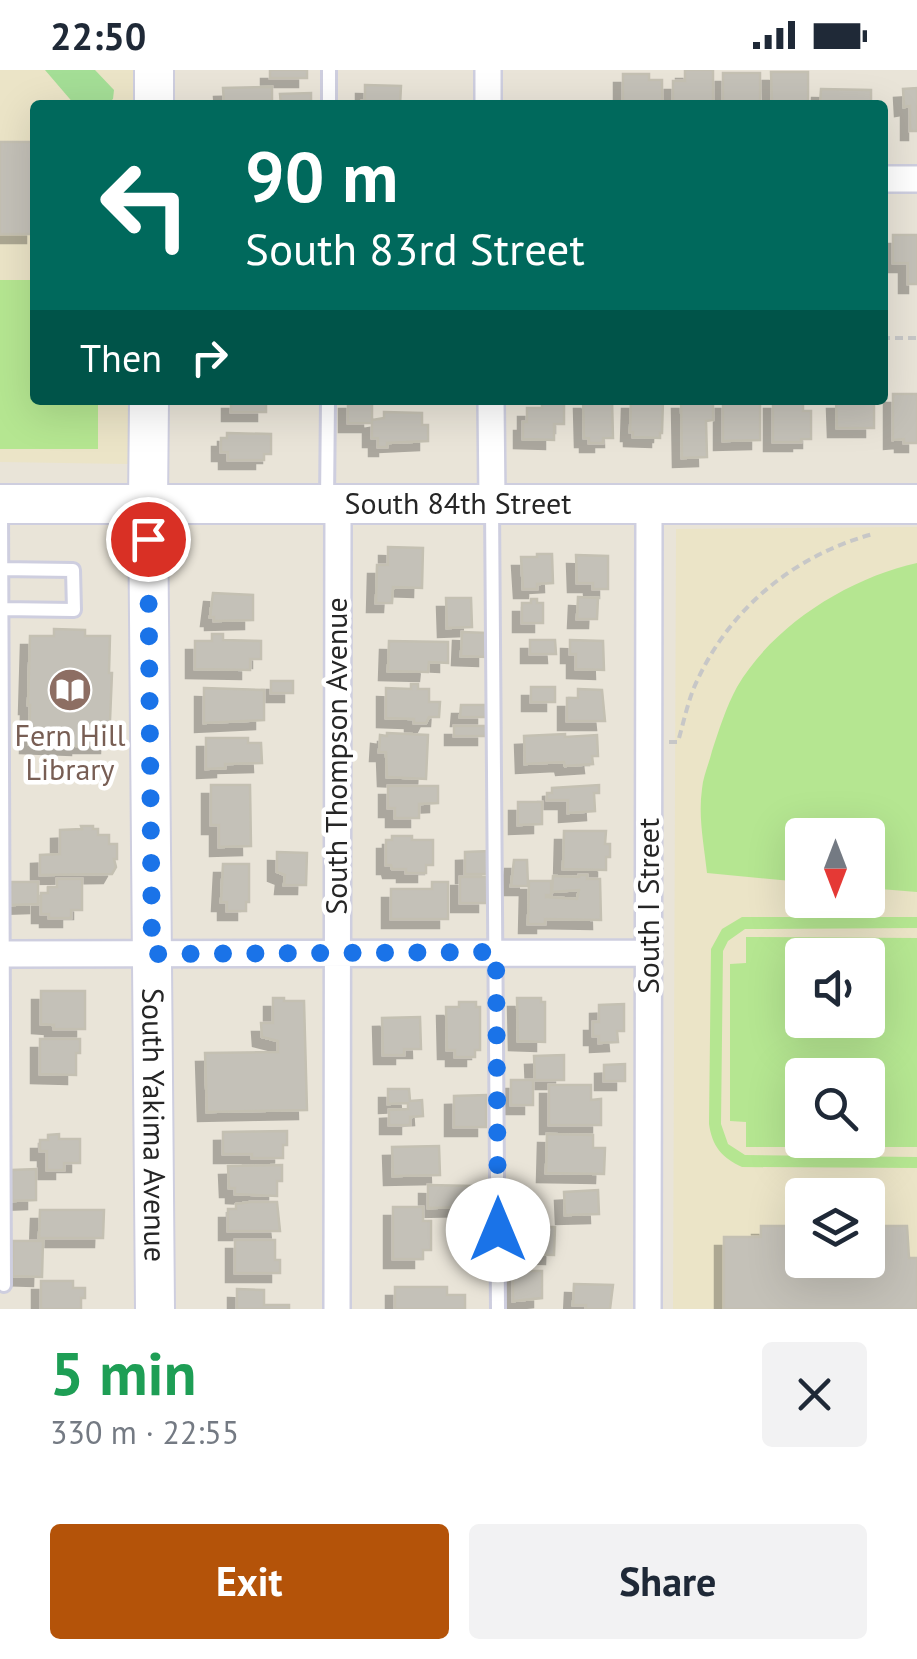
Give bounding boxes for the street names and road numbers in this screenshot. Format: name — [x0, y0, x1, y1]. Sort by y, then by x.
street label: South 84th Street — [345, 483, 571, 522]
street label: South Thompson Avenue — [316, 597, 355, 915]
street label: South I Street — [628, 818, 667, 994]
street label: South Yakima Avenue — [134, 988, 176, 1262]

